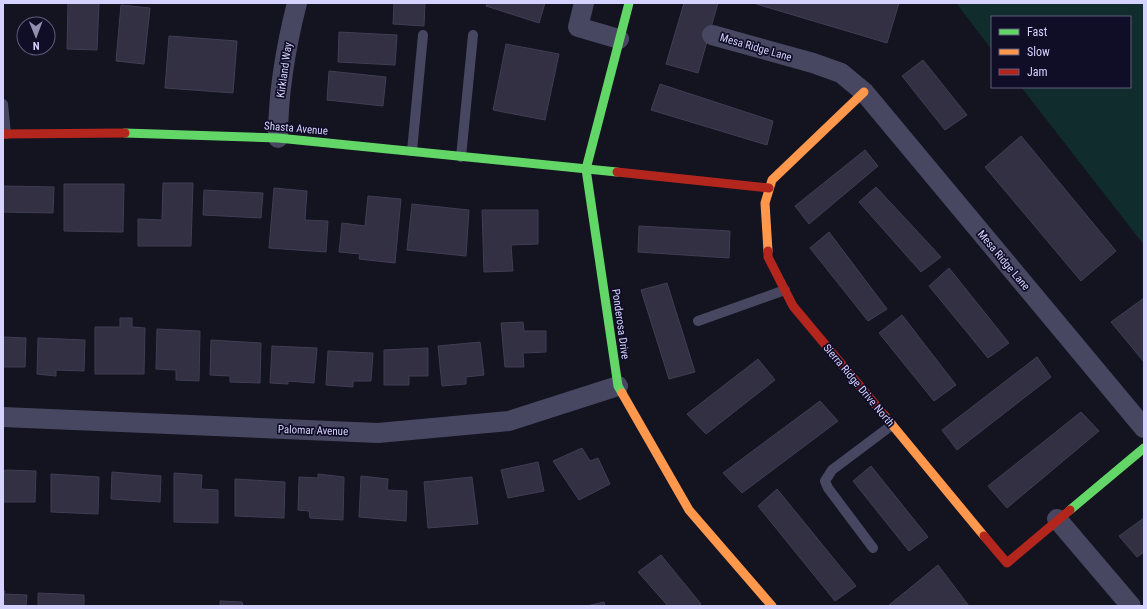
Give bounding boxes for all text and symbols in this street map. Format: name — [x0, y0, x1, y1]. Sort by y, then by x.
north arrow — [16, 16, 56, 56]
legend — [991, 16, 1131, 88]
text: Fast — [1027, 25, 1048, 39]
street label: Mesa Ridge Lane — [718, 31, 793, 64]
text: N — [32, 39, 40, 52]
street label: Kirkland Way — [274, 41, 295, 99]
text: Slow — [1027, 45, 1050, 59]
text: Jam — [1027, 65, 1048, 79]
street label: Shasta Avenue — [263, 119, 328, 138]
street label: Mesa Ridge Lane — [975, 228, 1032, 293]
street label: Ponderosa Drive — [609, 288, 632, 360]
street label: Sierra Ridge Drive North — [820, 341, 897, 429]
street label: Palomar Avenue — [278, 423, 348, 438]

